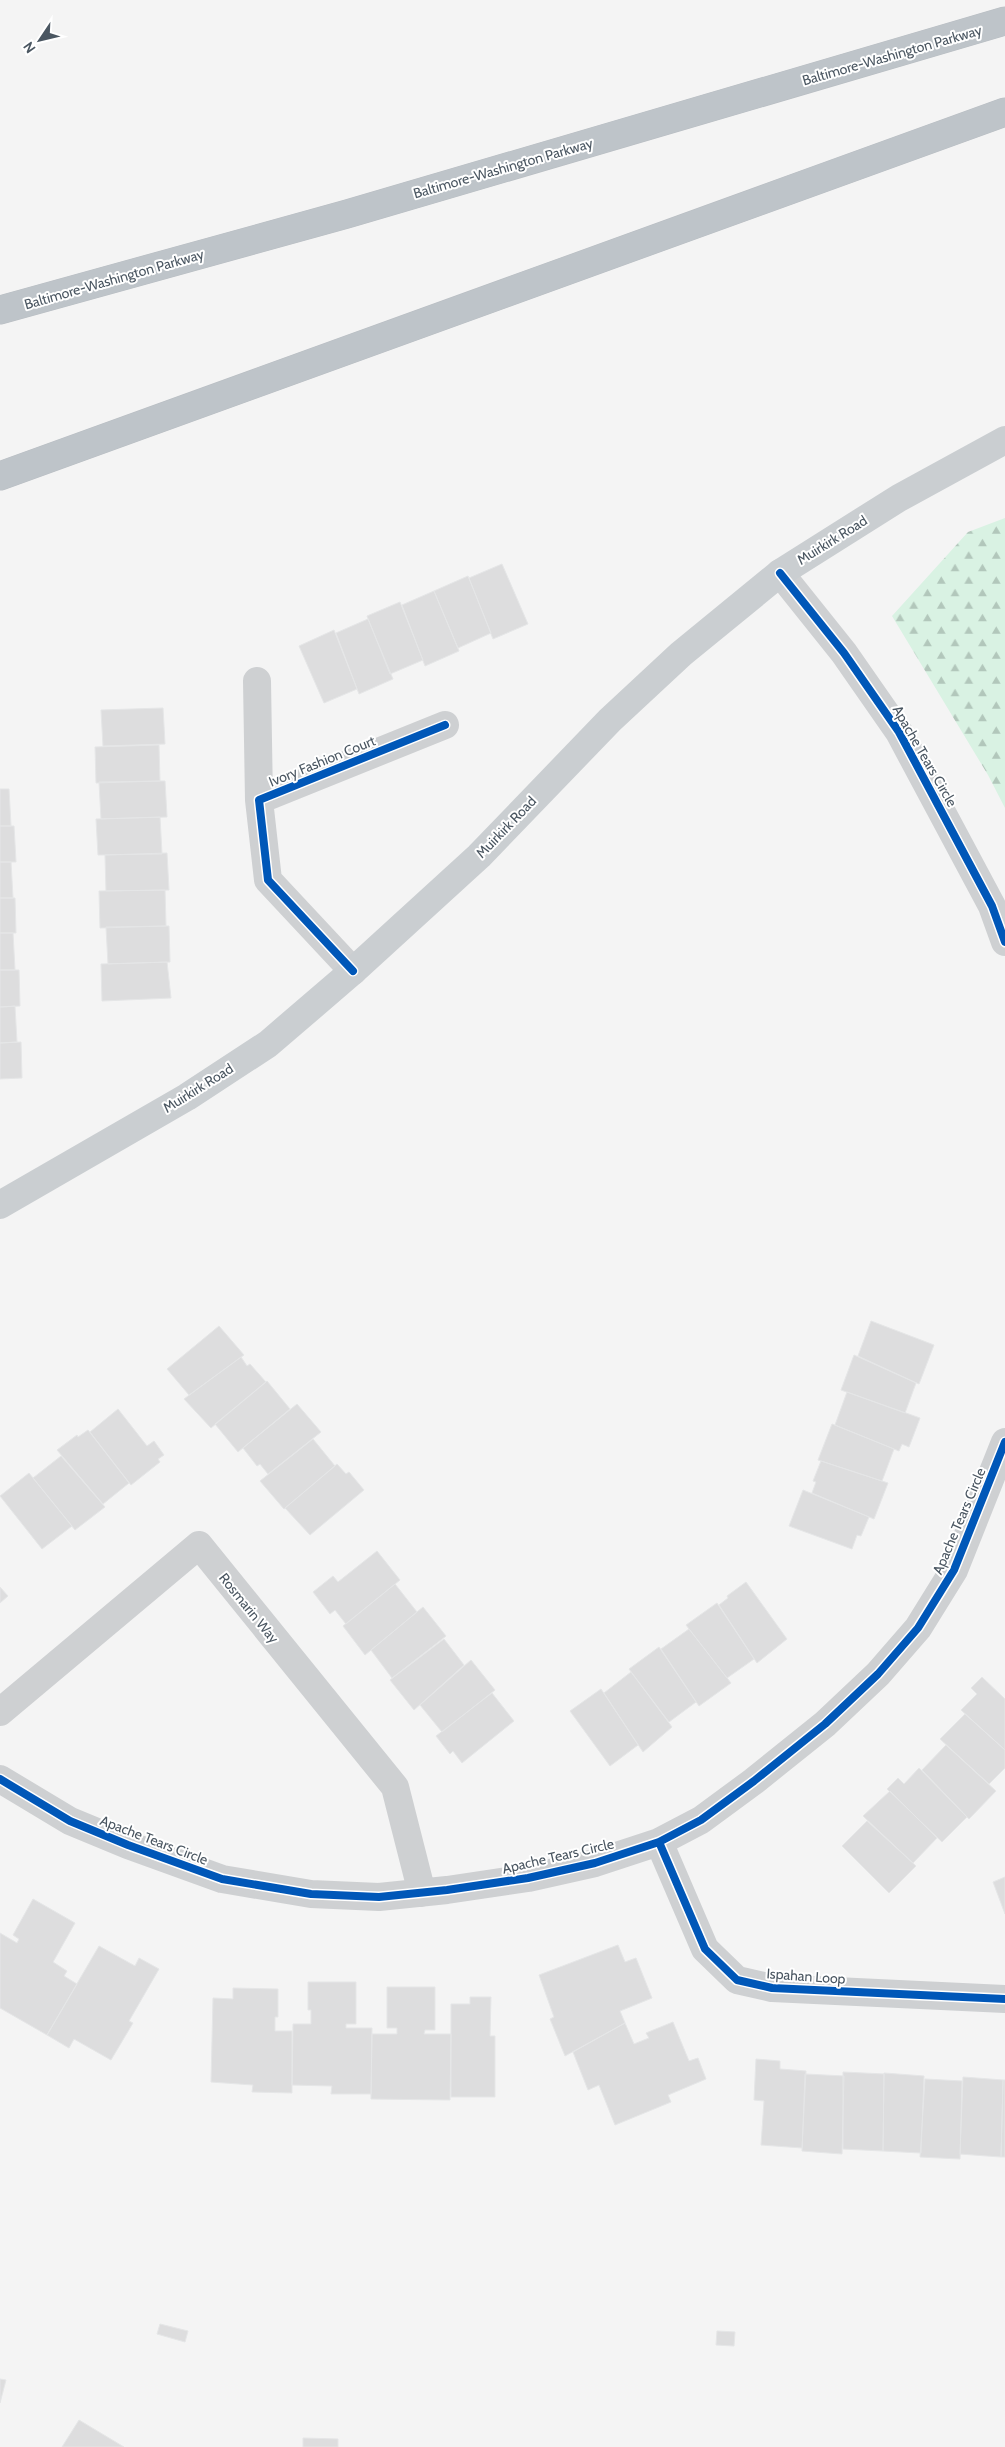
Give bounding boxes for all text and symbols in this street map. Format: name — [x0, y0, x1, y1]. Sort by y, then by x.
north arrow — [15, 15, 65, 65]
street label: Baltimore-Washington Parkway — [800, 21, 984, 89]
text: N — [19, 38, 40, 57]
street label: Baltimore-Washington Parkway — [411, 134, 595, 202]
street label: Baltimore-Washington Parkway — [22, 245, 206, 313]
street label: Muirkirk Road — [794, 511, 870, 569]
street label: Apache Tears Circle — [889, 702, 961, 810]
street label: Ivory Fashion Court — [266, 731, 378, 791]
street label: Muirkirk Road — [472, 792, 540, 862]
street label: Muirkirk Road — [160, 1059, 236, 1117]
street label: Apache Tears Circle — [928, 1465, 990, 1577]
street label: Rosmarin Way — [215, 1569, 283, 1647]
street label: Apache Tears Circle — [98, 1811, 210, 1869]
street label: Apache Tears Circle — [500, 1834, 616, 1878]
street label: Ispahan Loop — [766, 1964, 846, 1988]

